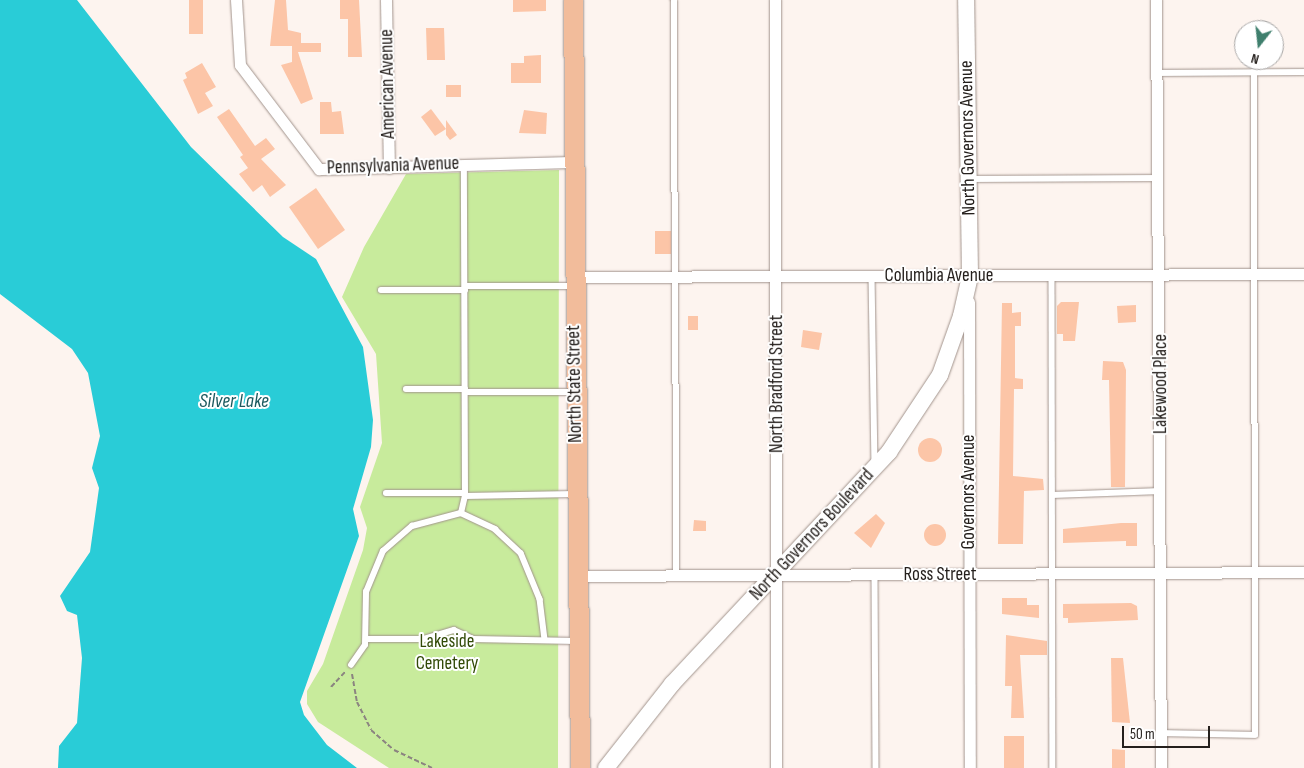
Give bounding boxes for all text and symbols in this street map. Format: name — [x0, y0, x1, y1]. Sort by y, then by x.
north arrow — [1234, 20, 1284, 70]
street label: American Avenue — [376, 29, 400, 139]
text: N — [1249, 50, 1261, 68]
street label: North Governors Avenue — [955, 60, 981, 216]
street label: Pennsylvania Avenue — [326, 152, 460, 180]
street label: Columbia Avenue — [885, 265, 993, 287]
street label: North Bradford Street — [766, 315, 788, 453]
street label: North State Street — [563, 325, 587, 443]
street label: Lakewood Place — [1150, 334, 1172, 434]
water label: Silver Lake — [199, 389, 269, 413]
street label: Governors Avenue — [958, 434, 980, 550]
street label: North Governors Boulevard — [745, 464, 879, 606]
street label: Ross Street — [904, 564, 976, 586]
park label: Lakeside Cemetery — [416, 631, 478, 675]
scale bar — [1124, 716, 1212, 748]
text: 50 m — [1130, 725, 1155, 744]

